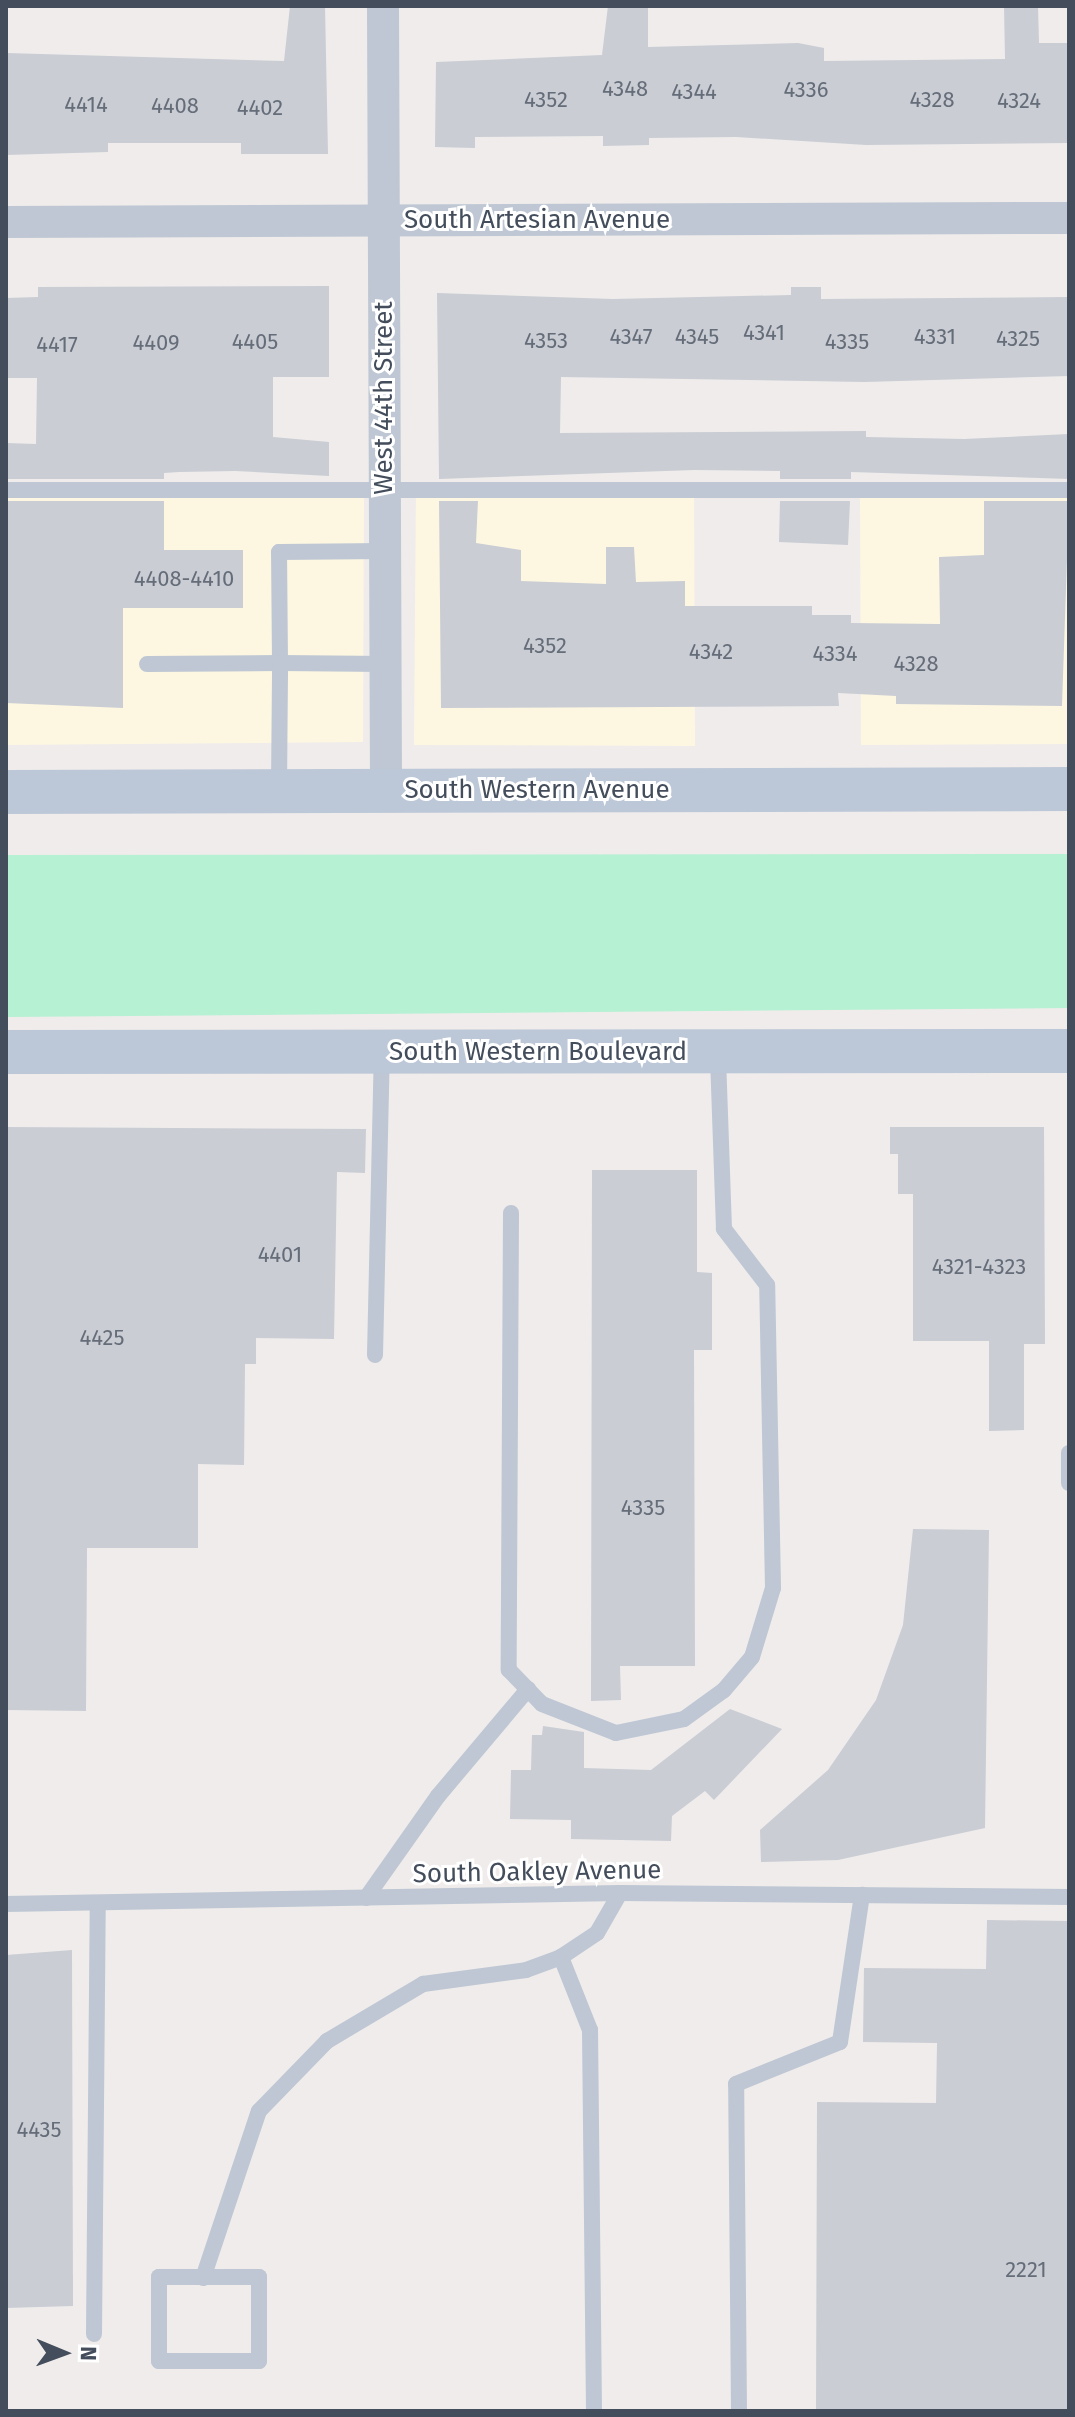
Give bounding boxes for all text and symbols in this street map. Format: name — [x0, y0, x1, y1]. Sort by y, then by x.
house number: 4348 — [602, 76, 648, 102]
house number: 4336 — [783, 77, 829, 103]
house number: 4344 — [671, 79, 717, 105]
house number: 4352 — [524, 87, 568, 113]
house number: 4328 — [909, 87, 955, 113]
house number: 4324 — [997, 88, 1041, 114]
house number: 4414 — [64, 92, 108, 118]
house number: 4408 — [151, 93, 199, 119]
house number: 4402 — [237, 95, 283, 121]
street label: South Artesian Avenue — [404, 204, 670, 236]
street label: West 44th Street — [368, 301, 400, 495]
house number: 4341 — [743, 320, 785, 346]
house number: 4347 — [609, 324, 653, 350]
house number: 4345 — [675, 324, 719, 350]
house number: 4331 — [914, 324, 956, 350]
house number: 4325 — [996, 326, 1040, 352]
house number: 4353 — [524, 328, 568, 354]
house number: 4405 — [232, 329, 278, 355]
house number: 4335 — [825, 329, 869, 355]
house number: 4409 — [132, 330, 180, 356]
house number: 4417 — [36, 332, 78, 358]
house number: 4408-4410 — [134, 566, 234, 592]
house number: 4352 — [523, 633, 567, 659]
house number: 4342 — [689, 639, 733, 665]
house number: 4334 — [813, 641, 857, 667]
house number: 4328 — [893, 651, 939, 677]
street label: South Western Avenue — [404, 774, 670, 806]
street label: South Western Boulevard — [389, 1036, 687, 1068]
house number: 4401 — [258, 1242, 302, 1268]
house number: 4321-4323 — [932, 1254, 1026, 1280]
house number: 4425 — [80, 1325, 124, 1351]
house number: 4335 — [621, 1495, 665, 1521]
street label: South Oakley Avenue — [412, 1854, 662, 1890]
house number: 4435 — [16, 2117, 62, 2143]
house number: 2221 — [1005, 2257, 1047, 2283]
north arrow — [24, 2313, 104, 2393]
text: N — [75, 2346, 102, 2361]

